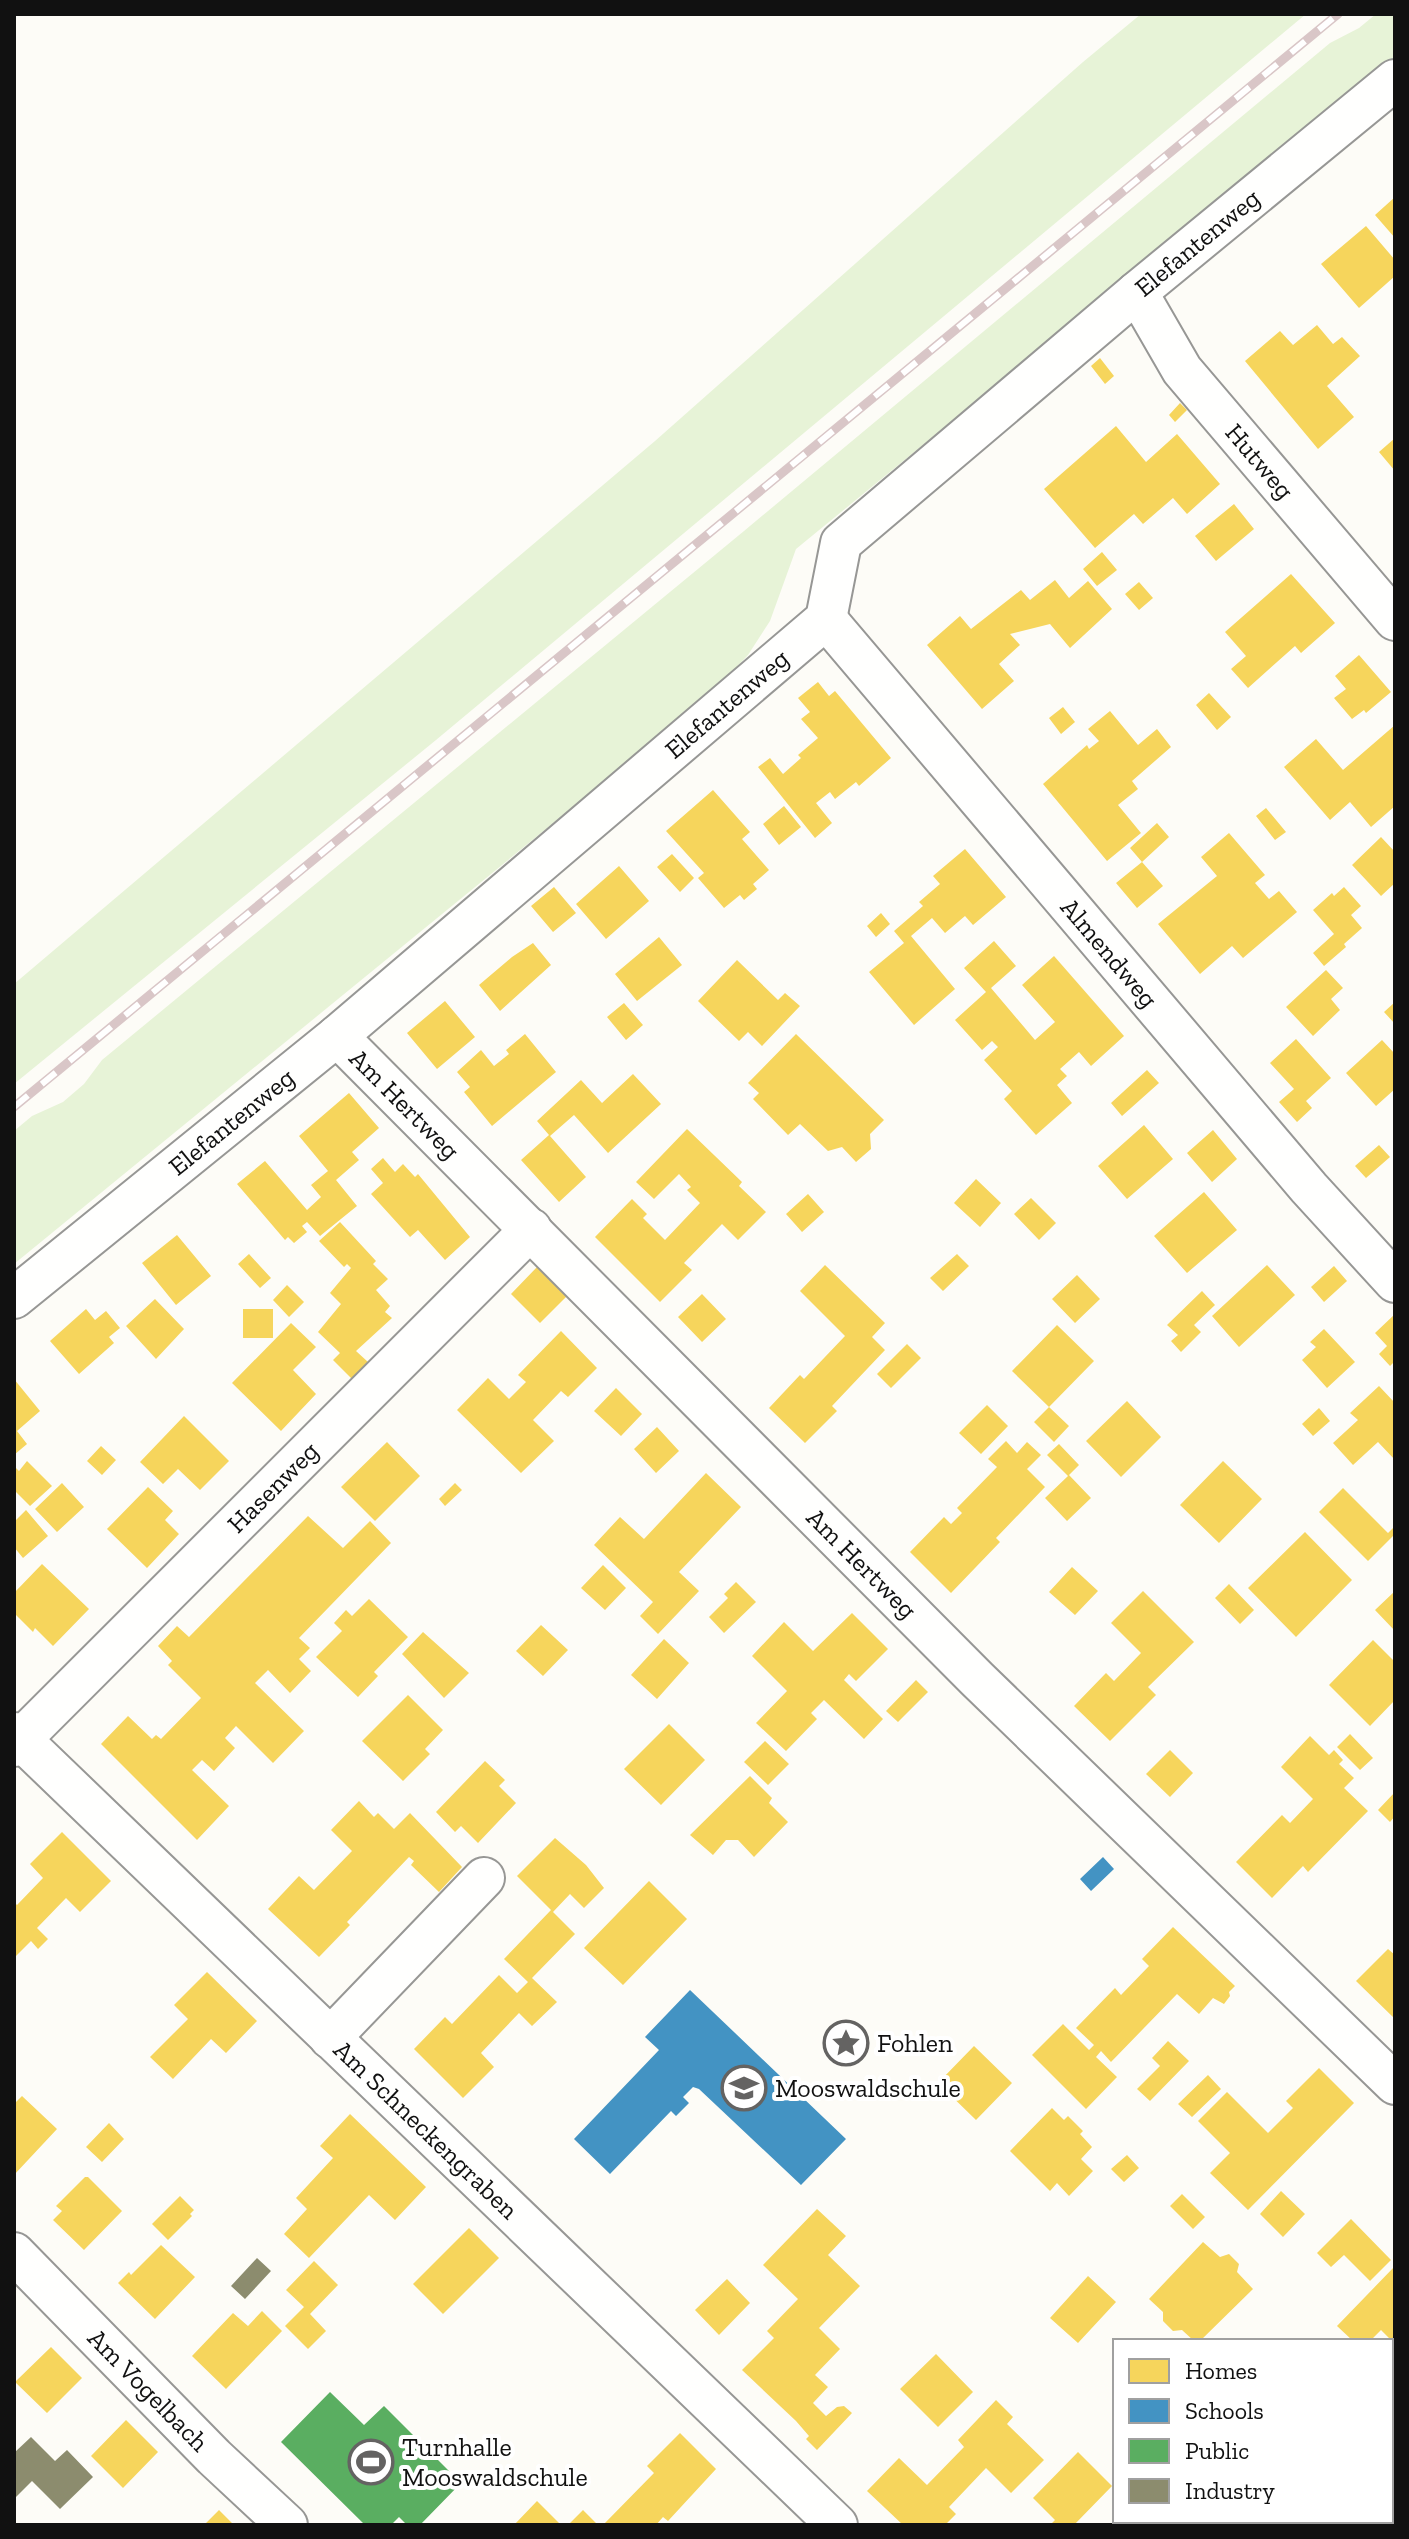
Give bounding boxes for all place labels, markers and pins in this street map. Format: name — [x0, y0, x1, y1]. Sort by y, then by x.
place icon: Fohlen — [822, 2019, 870, 2067]
place label: Fohlen — [877, 2027, 953, 2059]
school or university icon: Mooswaldschule — [720, 2064, 768, 2112]
place label: Mooswaldschule — [775, 2072, 961, 2104]
place label: Turnhalle Mooswaldschule — [402, 2431, 588, 2493]
sports icon: Turnhalle Mooswaldschule — [347, 2438, 395, 2486]

